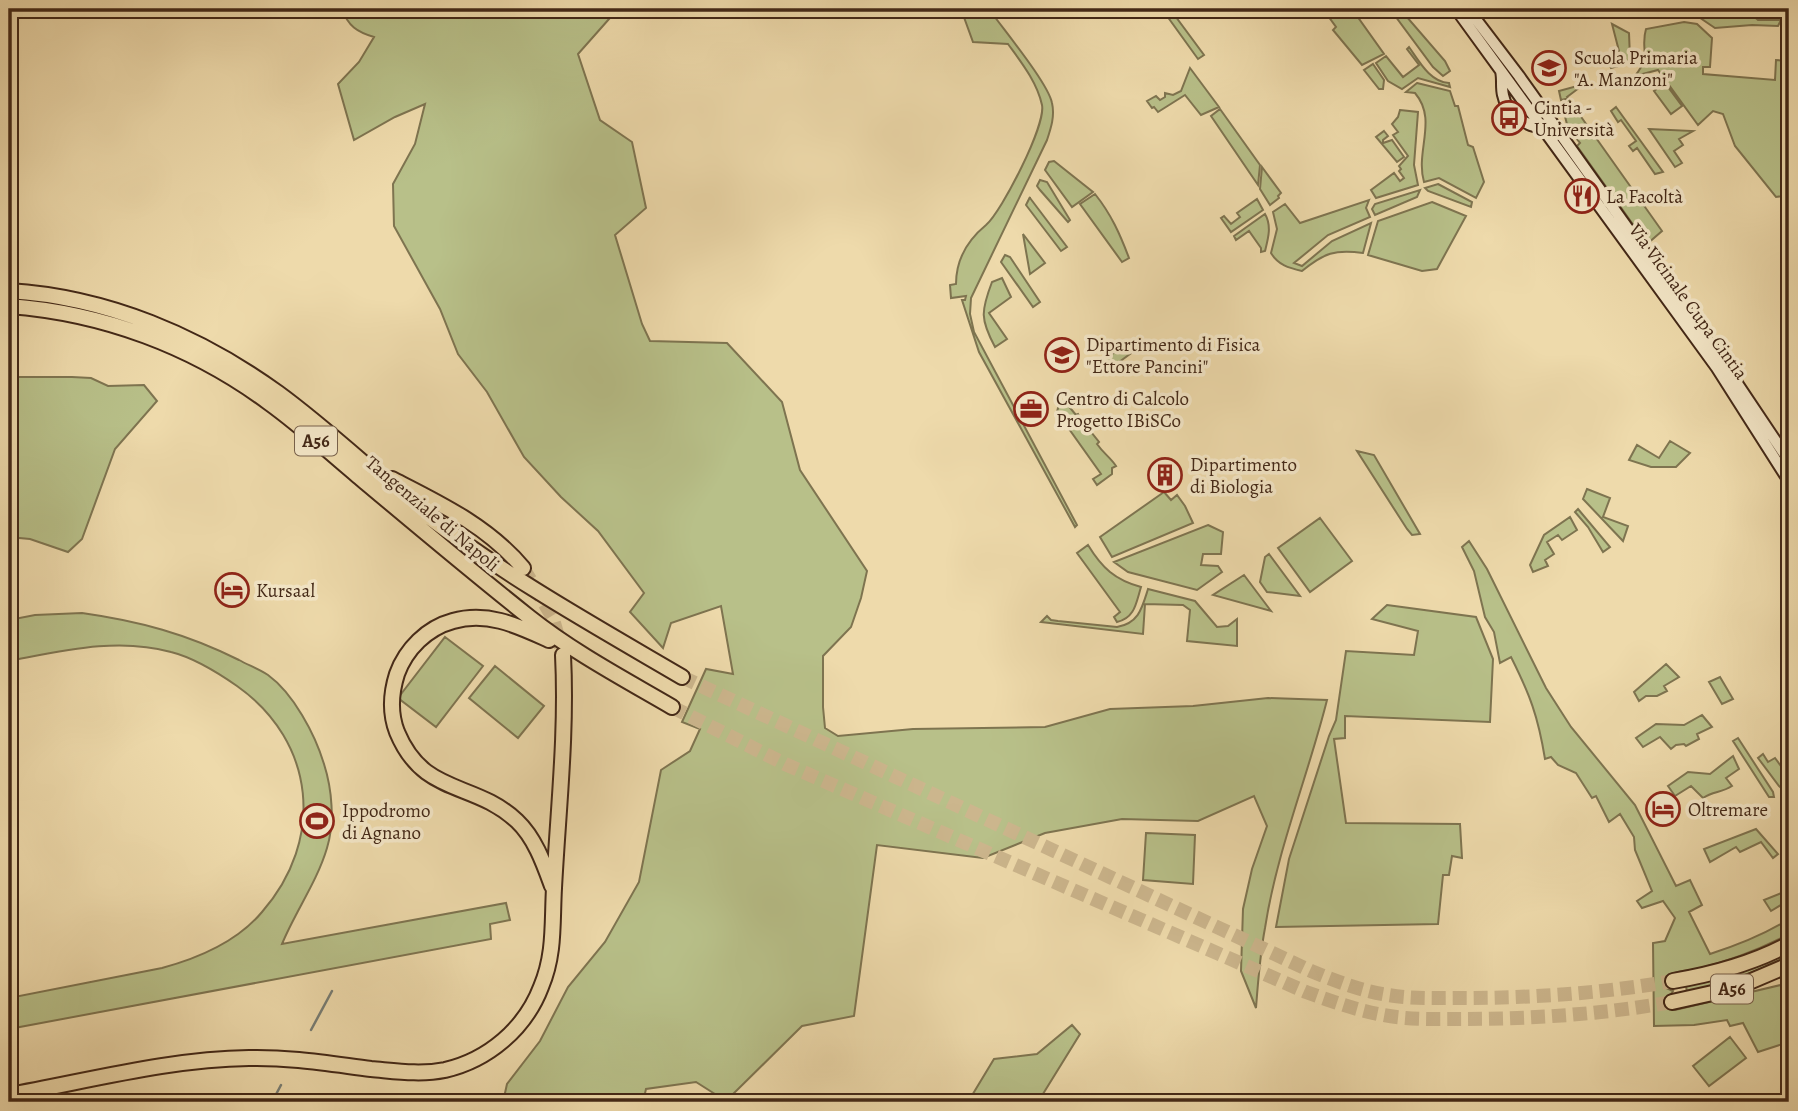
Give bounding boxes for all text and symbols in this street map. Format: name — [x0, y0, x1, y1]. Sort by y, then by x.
place label: Scuola Primaria "A. Manzoni" — [1574, 45, 1698, 93]
school or university icon: Scuola Primaria "A. Manzoni" — [1530, 49, 1568, 87]
place label: Cintia - Università — [1534, 95, 1615, 143]
bus stop icon: Cintia - Università — [1490, 99, 1528, 137]
restaurant icon: La Facoltà — [1563, 177, 1601, 215]
place label: La Facoltà — [1606, 184, 1683, 210]
street label: Via Vicinale Cupa Cintia — [1622, 217, 1754, 385]
place label: Dipartimento di Fisica "Ettore Pancini" — [1086, 332, 1261, 380]
school or university icon: Dipartimento di Fisica "Ettore Pancini" — [1043, 336, 1081, 374]
place label: Centro di Calcolo Progetto IBiSCo — [1056, 386, 1189, 434]
office icon: Centro di Calcolo Progetto IBiSCo — [1012, 390, 1050, 428]
road number: A56 — [295, 426, 337, 456]
street label: Tangenziale di Napoli — [360, 450, 505, 578]
place label: Dipartimento di Biologia — [1190, 452, 1297, 500]
building icon: Dipartimento di Biologia — [1146, 456, 1184, 494]
hotel icon: Kursaal — [213, 571, 251, 609]
place label: Kursaal — [256, 578, 315, 604]
hotel icon: Oltremare — [1644, 790, 1682, 828]
place label: Oltremare — [1688, 797, 1768, 823]
place label: Ippodromo di Agnano — [342, 798, 430, 846]
sports icon: Ippodromo di Agnano — [298, 802, 336, 840]
road number: A56 — [1711, 974, 1753, 1004]

